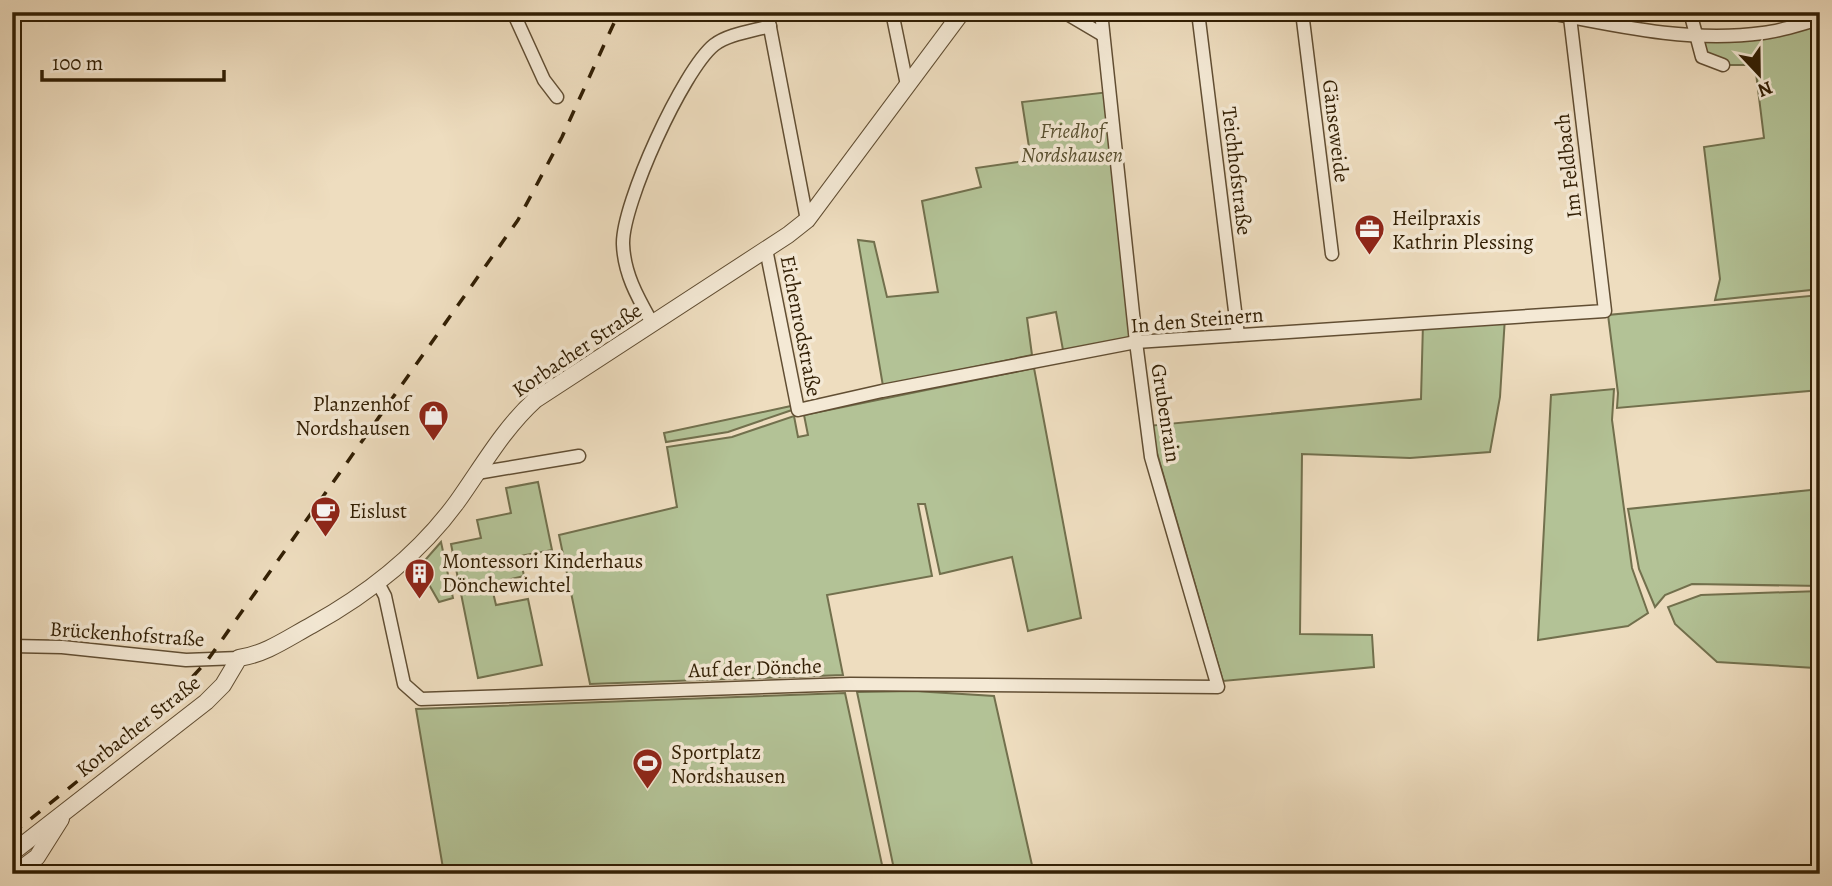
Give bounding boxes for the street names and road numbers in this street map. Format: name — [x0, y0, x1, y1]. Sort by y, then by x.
street label: Gänseweide — [1316, 78, 1356, 184]
street label: Teichhofstraße — [1215, 105, 1259, 237]
street label: Im Feldbach — [1548, 112, 1588, 220]
street label: Eichenrodstraße — [774, 253, 828, 399]
street label: Korbacher Straße — [507, 296, 647, 404]
street label: In den Steinern — [1129, 300, 1265, 340]
street label: Grubenrain — [1144, 362, 1188, 464]
street label: Brückenhofstraße — [49, 615, 205, 653]
street label: Auf der Dönche — [687, 652, 822, 684]
street label: Korbacher Straße — [70, 669, 206, 783]

